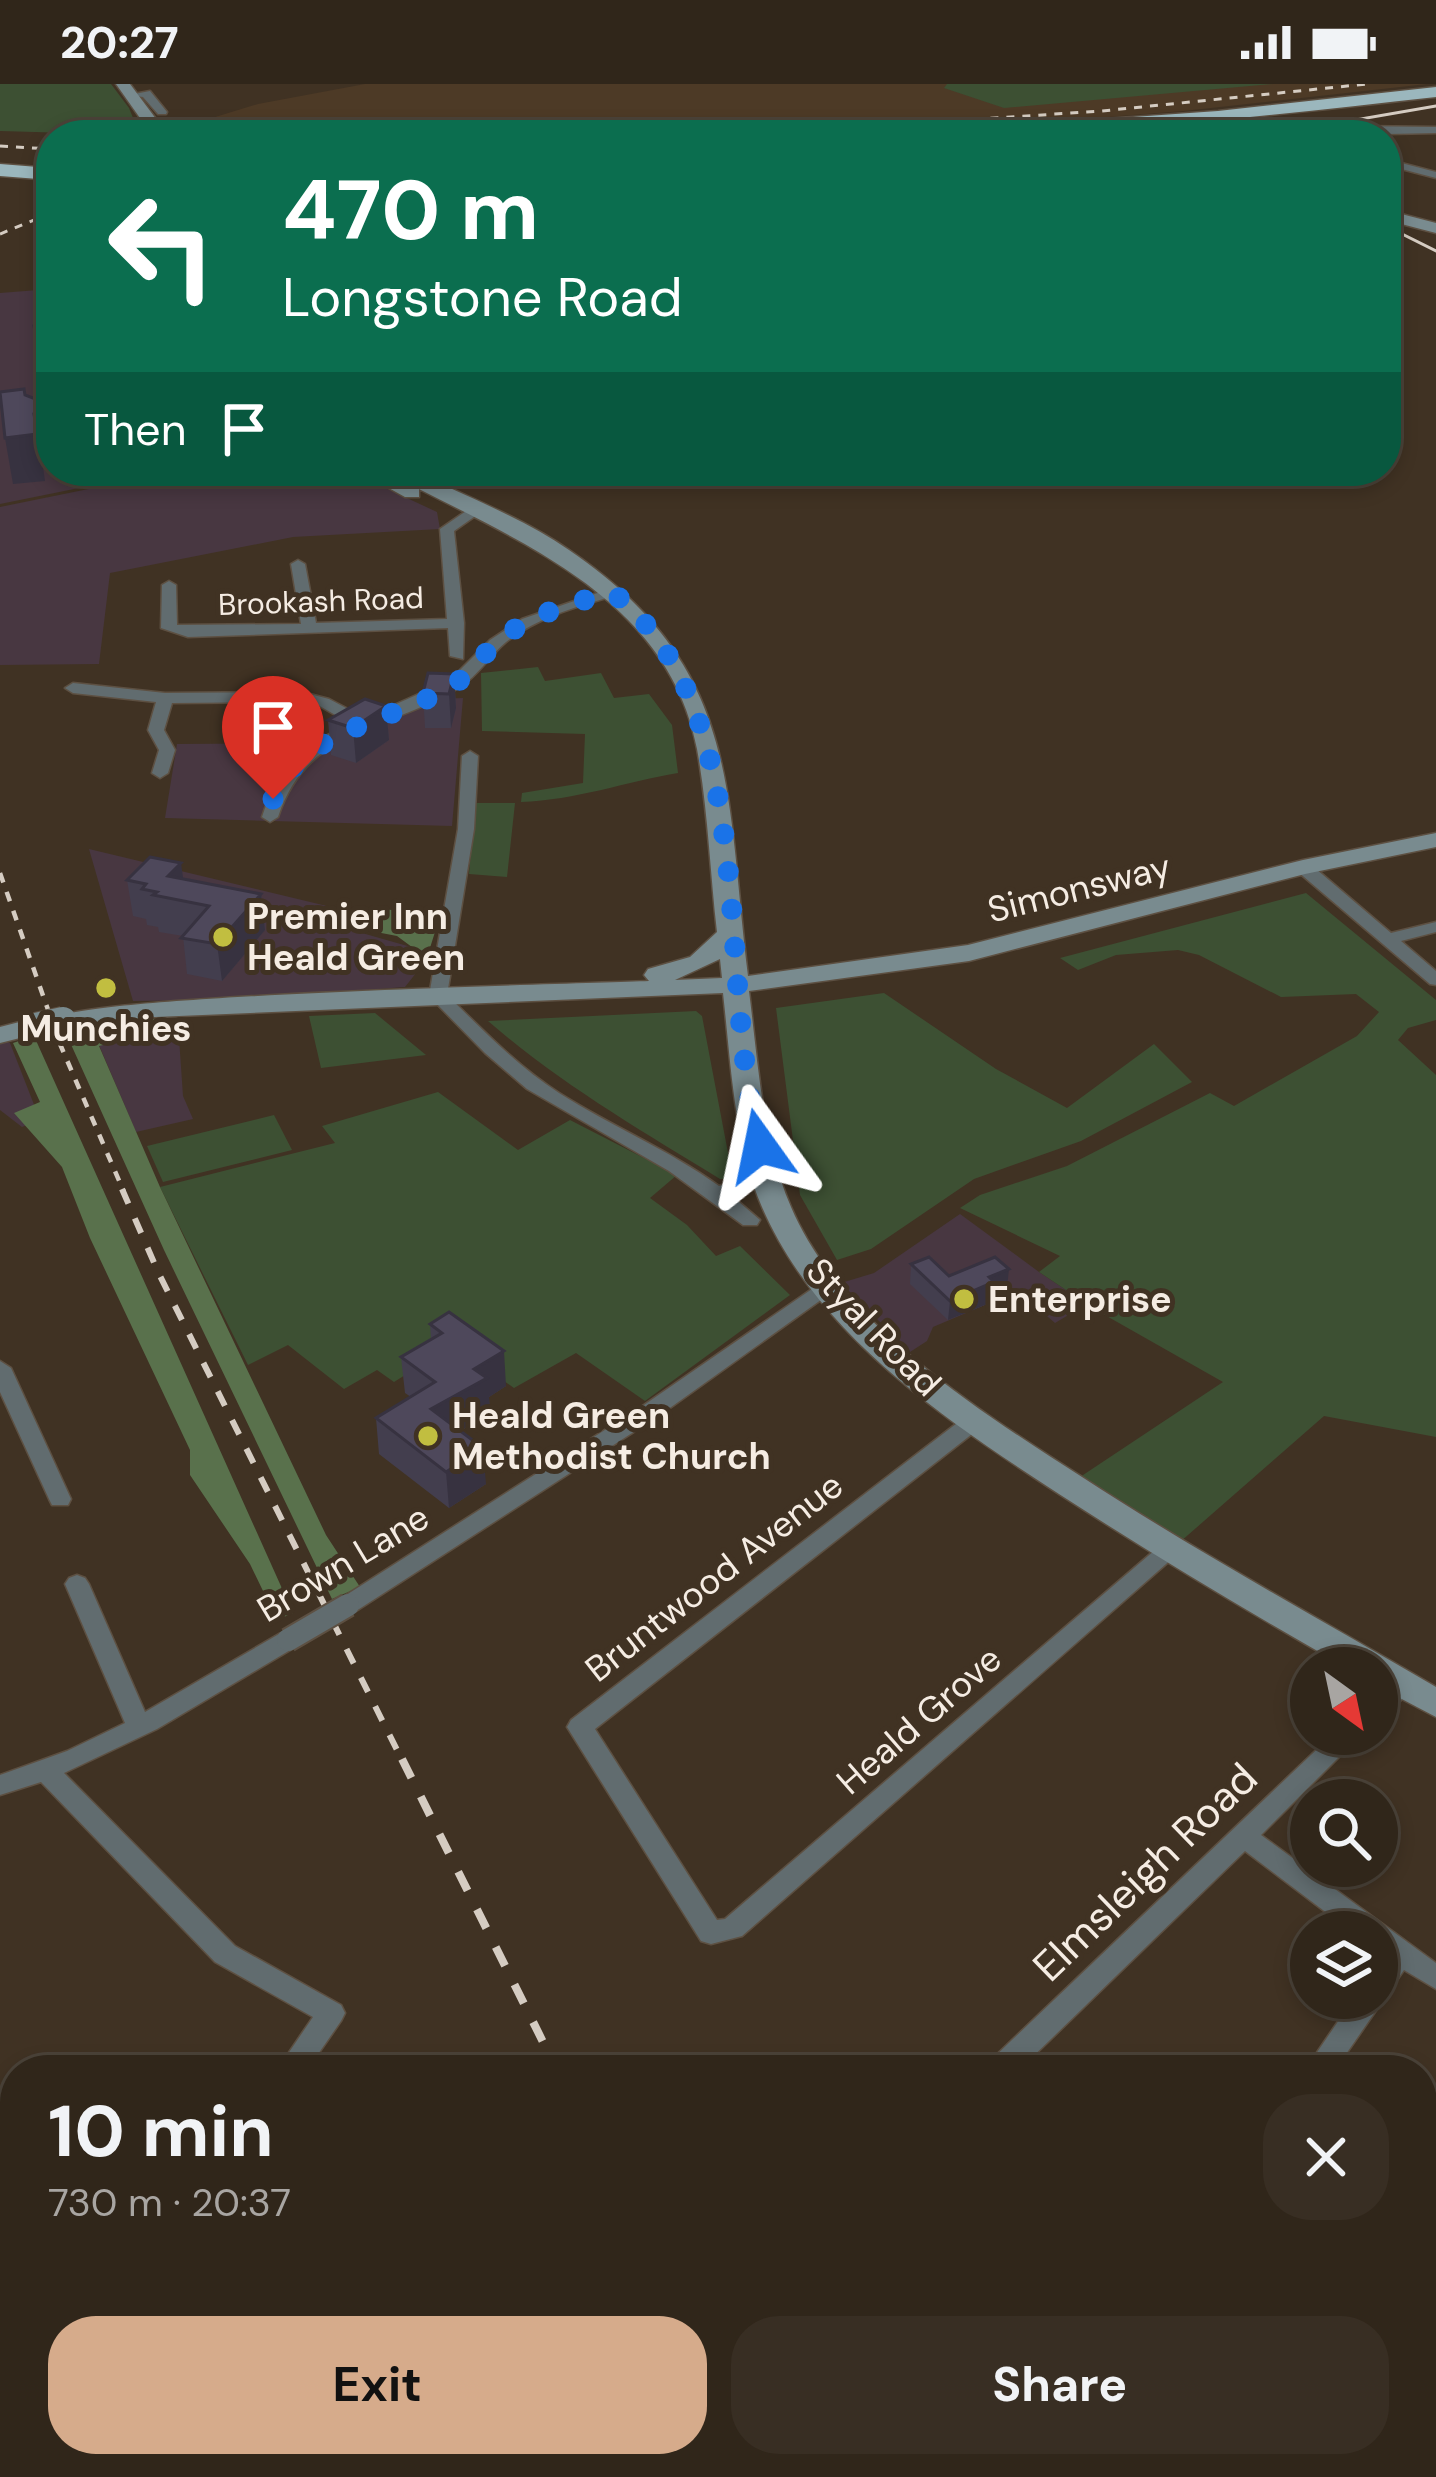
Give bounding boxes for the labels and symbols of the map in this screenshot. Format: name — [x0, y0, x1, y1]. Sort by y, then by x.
street label: Brookash Road — [218, 578, 424, 624]
pin — [222, 676, 324, 799]
street label: Simonsway — [983, 843, 1175, 933]
place label: Premier Inn Heald Green — [247, 893, 465, 981]
marker: Premier Inn Heald Green — [210, 924, 236, 950]
marker: Munchies — [93, 975, 119, 1001]
place label: Munchies — [20, 1005, 192, 1052]
position arrow — [697, 1083, 823, 1209]
street label: Styal Road — [796, 1248, 952, 1406]
place label: Enterprise — [988, 1276, 1172, 1323]
marker: Enterprise — [951, 1286, 977, 1312]
place label: Heald Green Methodist Church — [452, 1392, 771, 1480]
marker: Heald Green Methodist Church — [415, 1423, 441, 1449]
street label: Bruntwood Avenue — [576, 1462, 852, 1692]
street label: Brown Lane — [248, 1493, 438, 1633]
street label: Heald Grove — [827, 1635, 1011, 1805]
north arrow — [1290, 1647, 1398, 1755]
street label: Elmsleigh Road — [1021, 1751, 1269, 1993]

